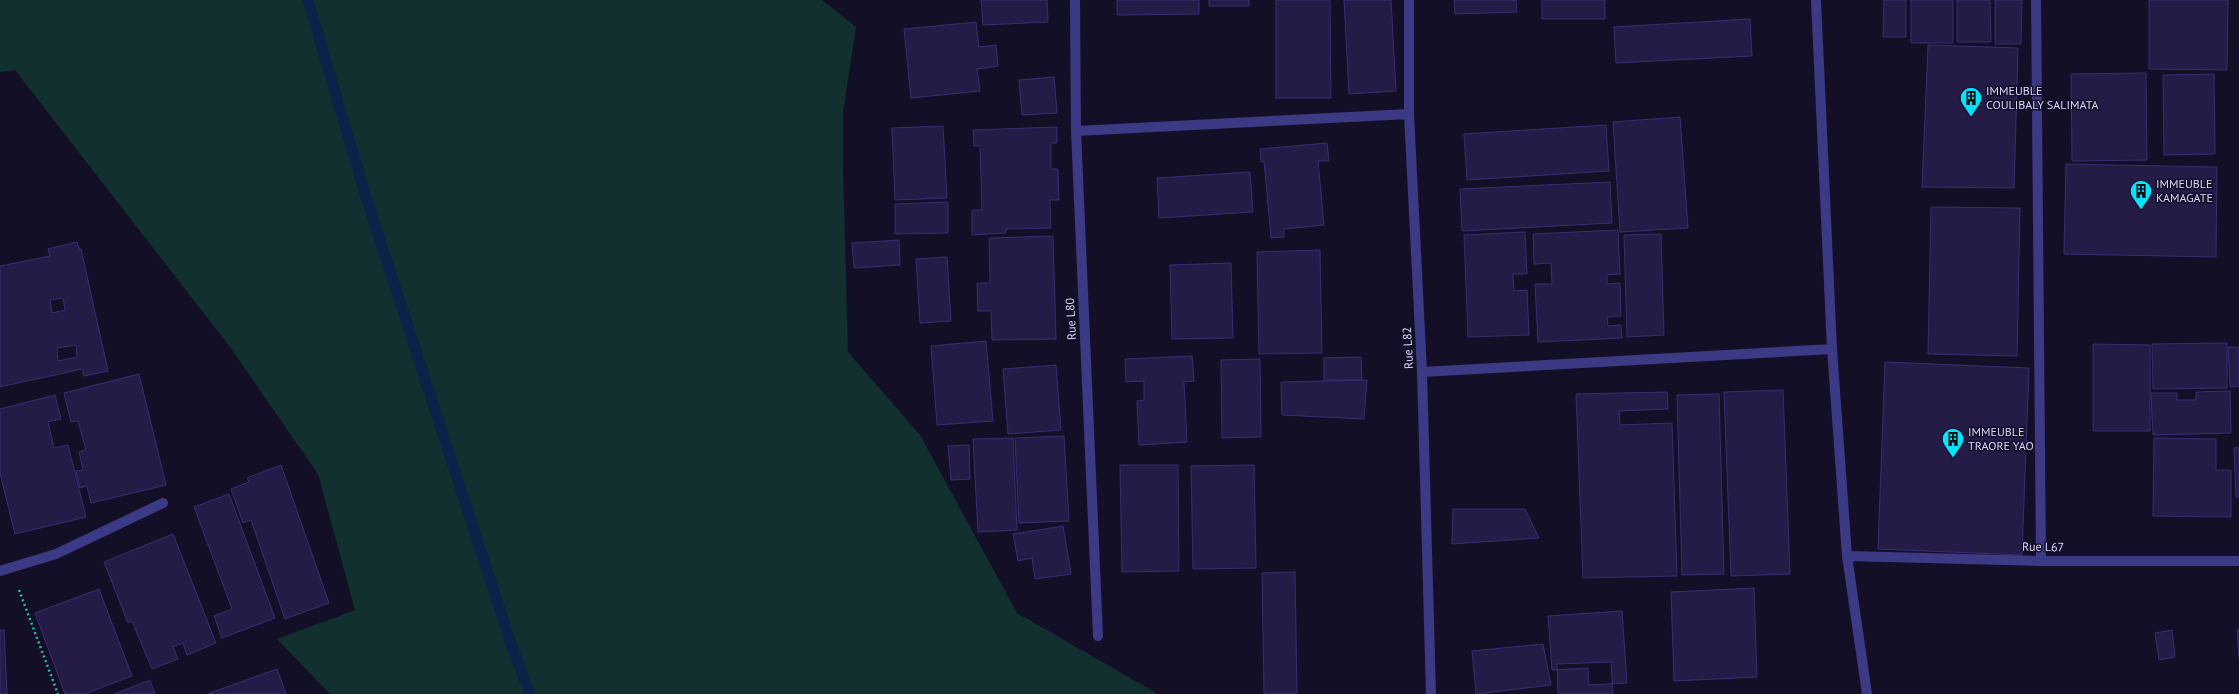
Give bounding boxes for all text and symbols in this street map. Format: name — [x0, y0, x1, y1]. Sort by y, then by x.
place label: IMMEUBLE COULIBALY SALIMATA — [1986, 83, 2099, 112]
building icon: IMMEUBLE COULIBALY SALIMATA — [1958, 85, 1984, 118]
place label: IMMEUBLE KAMAGATE — [2156, 176, 2213, 205]
building icon: IMMEUBLE KAMAGATE — [2128, 178, 2154, 211]
street label: Rue L80 — [1062, 297, 1079, 340]
street label: Rue L82 — [1399, 327, 1416, 369]
place label: IMMEUBLE TRAORE YAO — [1968, 424, 2034, 453]
building icon: IMMEUBLE TRAORE YAO — [1940, 426, 1966, 459]
street label: Rue L67 — [2022, 539, 2064, 554]

